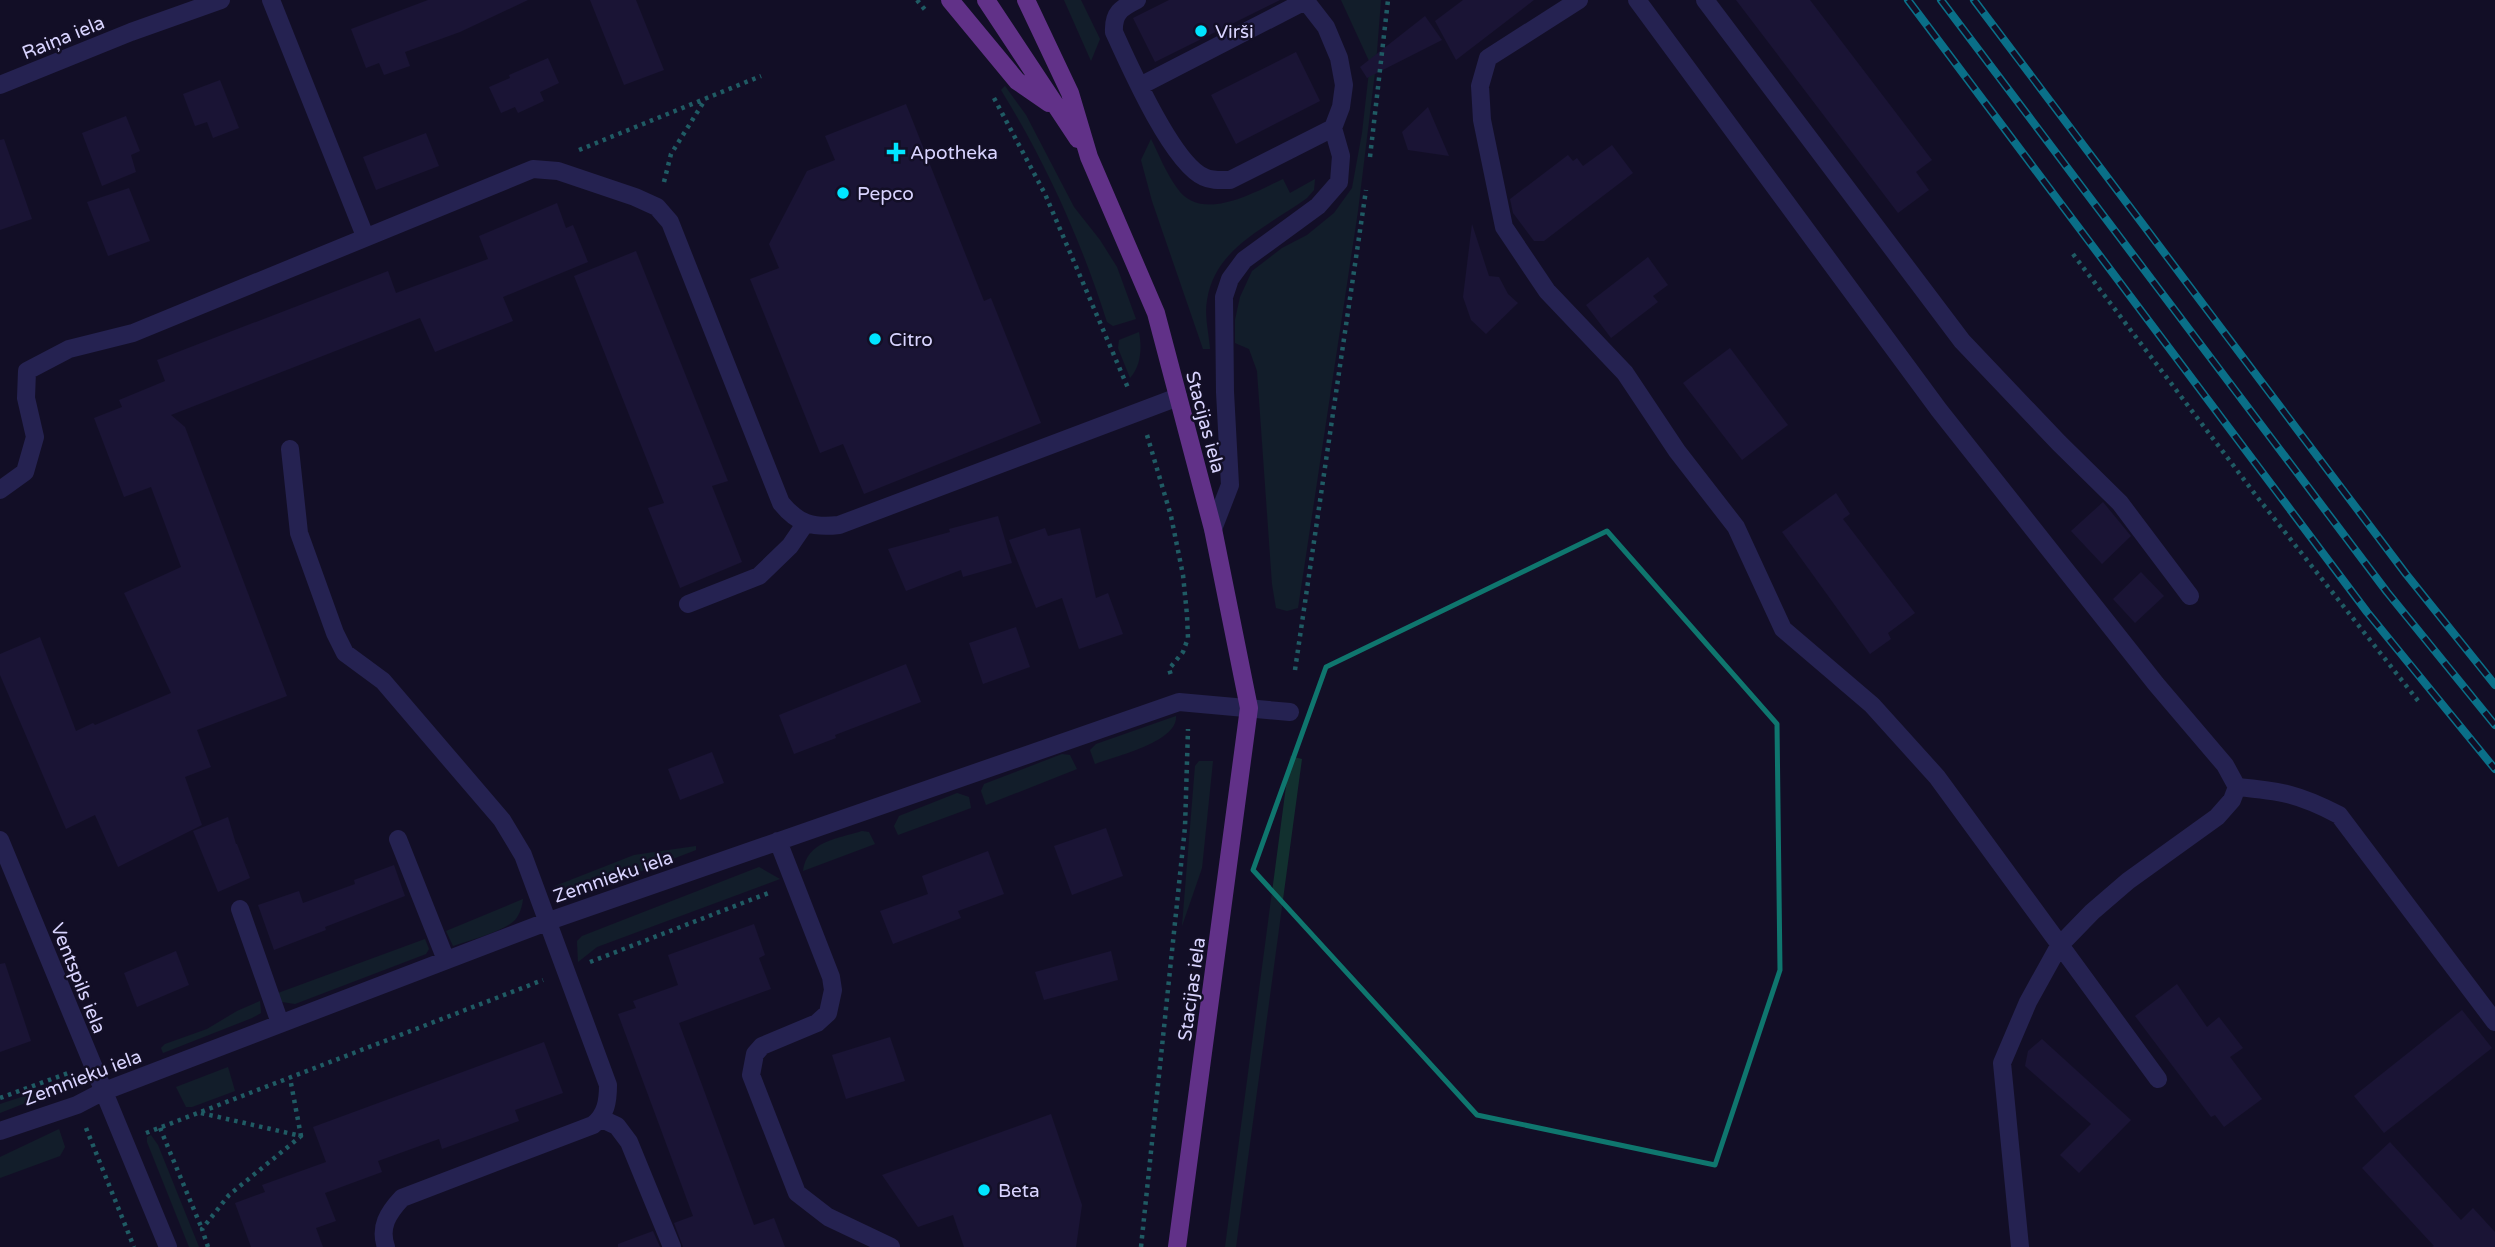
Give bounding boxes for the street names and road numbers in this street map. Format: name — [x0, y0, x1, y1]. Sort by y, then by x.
street label: Raiņa iela — [19, 11, 108, 64]
street label: Stacijas iela — [1181, 369, 1229, 476]
street label: Zemnieku iela — [551, 846, 676, 908]
street label: Ventspils iela — [46, 920, 110, 1037]
street label: Stacijas iela — [1174, 936, 1210, 1042]
street label: Zemnieku iela — [20, 1045, 145, 1111]

